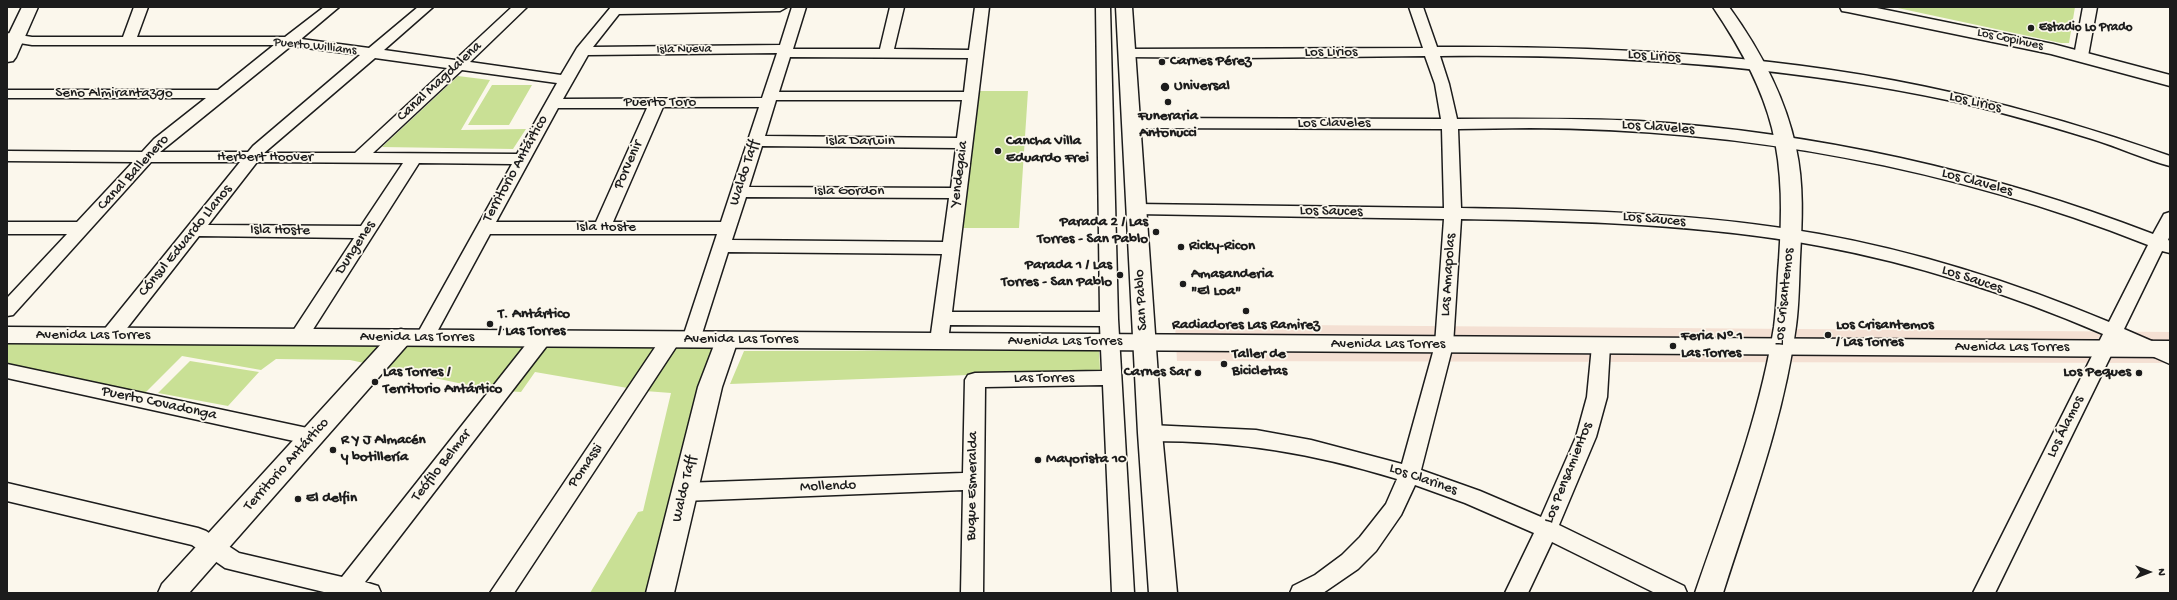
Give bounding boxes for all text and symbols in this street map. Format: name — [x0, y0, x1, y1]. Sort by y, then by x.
place label: Estadio Lo Prado — [2039, 20, 2133, 36]
marker: Estadio Lo Prado — [2026, 23, 2036, 33]
street label: Los Copihues — [1976, 25, 2044, 55]
street label: Puerto Williams — [273, 35, 357, 59]
street label: Canal Magdalena — [394, 38, 486, 126]
street label: Isla Nueva — [656, 42, 712, 58]
street label: Los Lirios — [1305, 44, 1357, 62]
street label: Los Lirios — [1627, 46, 1681, 68]
place label: Carnes Pérez — [1170, 53, 1251, 71]
marker: Carnes Pérez — [1157, 57, 1167, 67]
place label: Universal — [1174, 78, 1230, 96]
marker: Universal — [1159, 81, 1171, 93]
street label: Seno Almirantazgo — [55, 85, 173, 103]
street label: Los Lirios — [1947, 88, 2003, 118]
street label: Puerto Toro — [624, 94, 696, 112]
marker: Funeraria Antonucci — [1163, 97, 1173, 107]
place label: Funeraria Antonucci — [1138, 108, 1198, 143]
street label: Territorio Antártico — [479, 113, 553, 225]
street label: Los Claveles — [1297, 115, 1371, 133]
street label: Los Claveles — [1621, 116, 1695, 140]
street label: Canal Ballenero — [94, 131, 174, 215]
street label: Isla Darwin — [825, 133, 895, 151]
place label: Cancha Villa Eduardo Frei — [1006, 133, 1089, 168]
street label: Porvenir — [610, 138, 648, 192]
street label: Waldo Taff — [726, 138, 764, 208]
street label: Yendegaia — [947, 140, 973, 208]
marker: Cancha Villa Eduardo Frei — [993, 146, 1003, 156]
street label: Herbert Hoover — [217, 149, 313, 167]
street label: Los Claveles — [1939, 165, 2015, 201]
street label: Cónsul Eduardo Llanos — [135, 181, 237, 301]
street label: Isla Gordon — [814, 183, 884, 201]
street label: Los Sauces — [1299, 202, 1363, 222]
street label: Los Sauces — [1622, 208, 1686, 232]
place label: Parada 2 / Las Torres - San Pablo — [1037, 214, 1148, 249]
street label: Dungenes — [332, 218, 380, 278]
street label: Isla Hoste — [576, 219, 636, 237]
street label: Isla Hoste — [250, 221, 310, 241]
marker: Parada 2 / Las Torres - San Pablo — [1151, 227, 1161, 237]
street label: Las Amapolas — [1437, 233, 1461, 317]
place label: Ricky-Ricon — [1189, 238, 1255, 256]
marker: Ricky-Ricon — [1176, 242, 1186, 252]
street label: Los Crisantemos — [1771, 247, 1799, 347]
place label: Parada 1 / Las Torres - San Pablo — [1001, 257, 1112, 292]
street label: Los Sauces — [1939, 262, 2005, 298]
place label: Amasanderia "El Loa" — [1191, 266, 1273, 301]
street label: San Pablo — [1131, 269, 1153, 331]
marker: Parada 1 / Las Torres - San Pablo — [1115, 270, 1125, 280]
marker: Amasanderia "El Loa" — [1178, 279, 1188, 289]
place label: T. Antártico / Las Torres — [498, 306, 570, 341]
marker: Radiadores Las Ramirez — [1241, 306, 1251, 316]
place label: Radiadores Las Ramirez — [1172, 317, 1320, 335]
place label: Los Crisantemos / Las Torres — [1836, 317, 1934, 352]
marker: T. Antártico / Las Torres — [485, 319, 495, 329]
street label: Avenida Las Torres — [36, 327, 150, 345]
place label: Feria Nº 1 Las Torres — [1681, 328, 1743, 363]
street label: Avenida Las Torres — [360, 329, 474, 347]
marker: Los Crisantemos / Las Torres — [1823, 330, 1833, 340]
street label: Avenida Las Torres — [684, 331, 798, 349]
street label: Avenida Las Torres — [1008, 333, 1122, 351]
street label: Avenida Las Torres — [1331, 336, 1445, 354]
street label: Avenida Las Torres — [1955, 339, 2069, 357]
marker: Feria Nº 1 Las Torres — [1668, 341, 1678, 351]
place label: Taller de Bicicletas — [1232, 346, 1287, 381]
marker: Taller de Bicicletas — [1219, 359, 1229, 369]
place label: Las Torres / Territorio Antártico — [383, 364, 502, 399]
place label: Carnes Sar — [1124, 364, 1190, 382]
place label: Los Peques — [2063, 364, 2131, 382]
marker: Carnes Sar — [1193, 368, 1203, 378]
marker: Los Peques — [2134, 368, 2144, 378]
street label: Las Torres — [1014, 370, 1074, 388]
marker: Las Torres / Territorio Antártico — [370, 377, 380, 387]
street label: Puerto Covadonga — [100, 383, 218, 425]
street label: Los Álamos — [2043, 393, 2089, 461]
street label: Territorio Antártico — [240, 415, 334, 515]
street label: Los Pensamientos — [1541, 420, 1597, 526]
street label: Teófilo Belmar — [408, 426, 476, 506]
street label: Buque Esmeralda — [963, 431, 983, 541]
place label: R Y J Almacén y botillería — [341, 432, 426, 467]
street label: Pomassi — [565, 441, 607, 491]
marker: R Y J Almacén y botillería — [328, 445, 338, 455]
place label: Mayorista 10 — [1046, 451, 1127, 469]
street label: Waldo Taff — [669, 454, 701, 524]
marker: Mayorista 10 — [1033, 455, 1043, 465]
street label: Los Clarines — [1386, 460, 1460, 500]
street label: Mollendo — [800, 477, 856, 497]
place label: El delfin — [306, 490, 357, 508]
marker: El delfin — [293, 494, 303, 504]
north arrow — [2129, 552, 2169, 592]
text: N — [2155, 568, 2167, 576]

